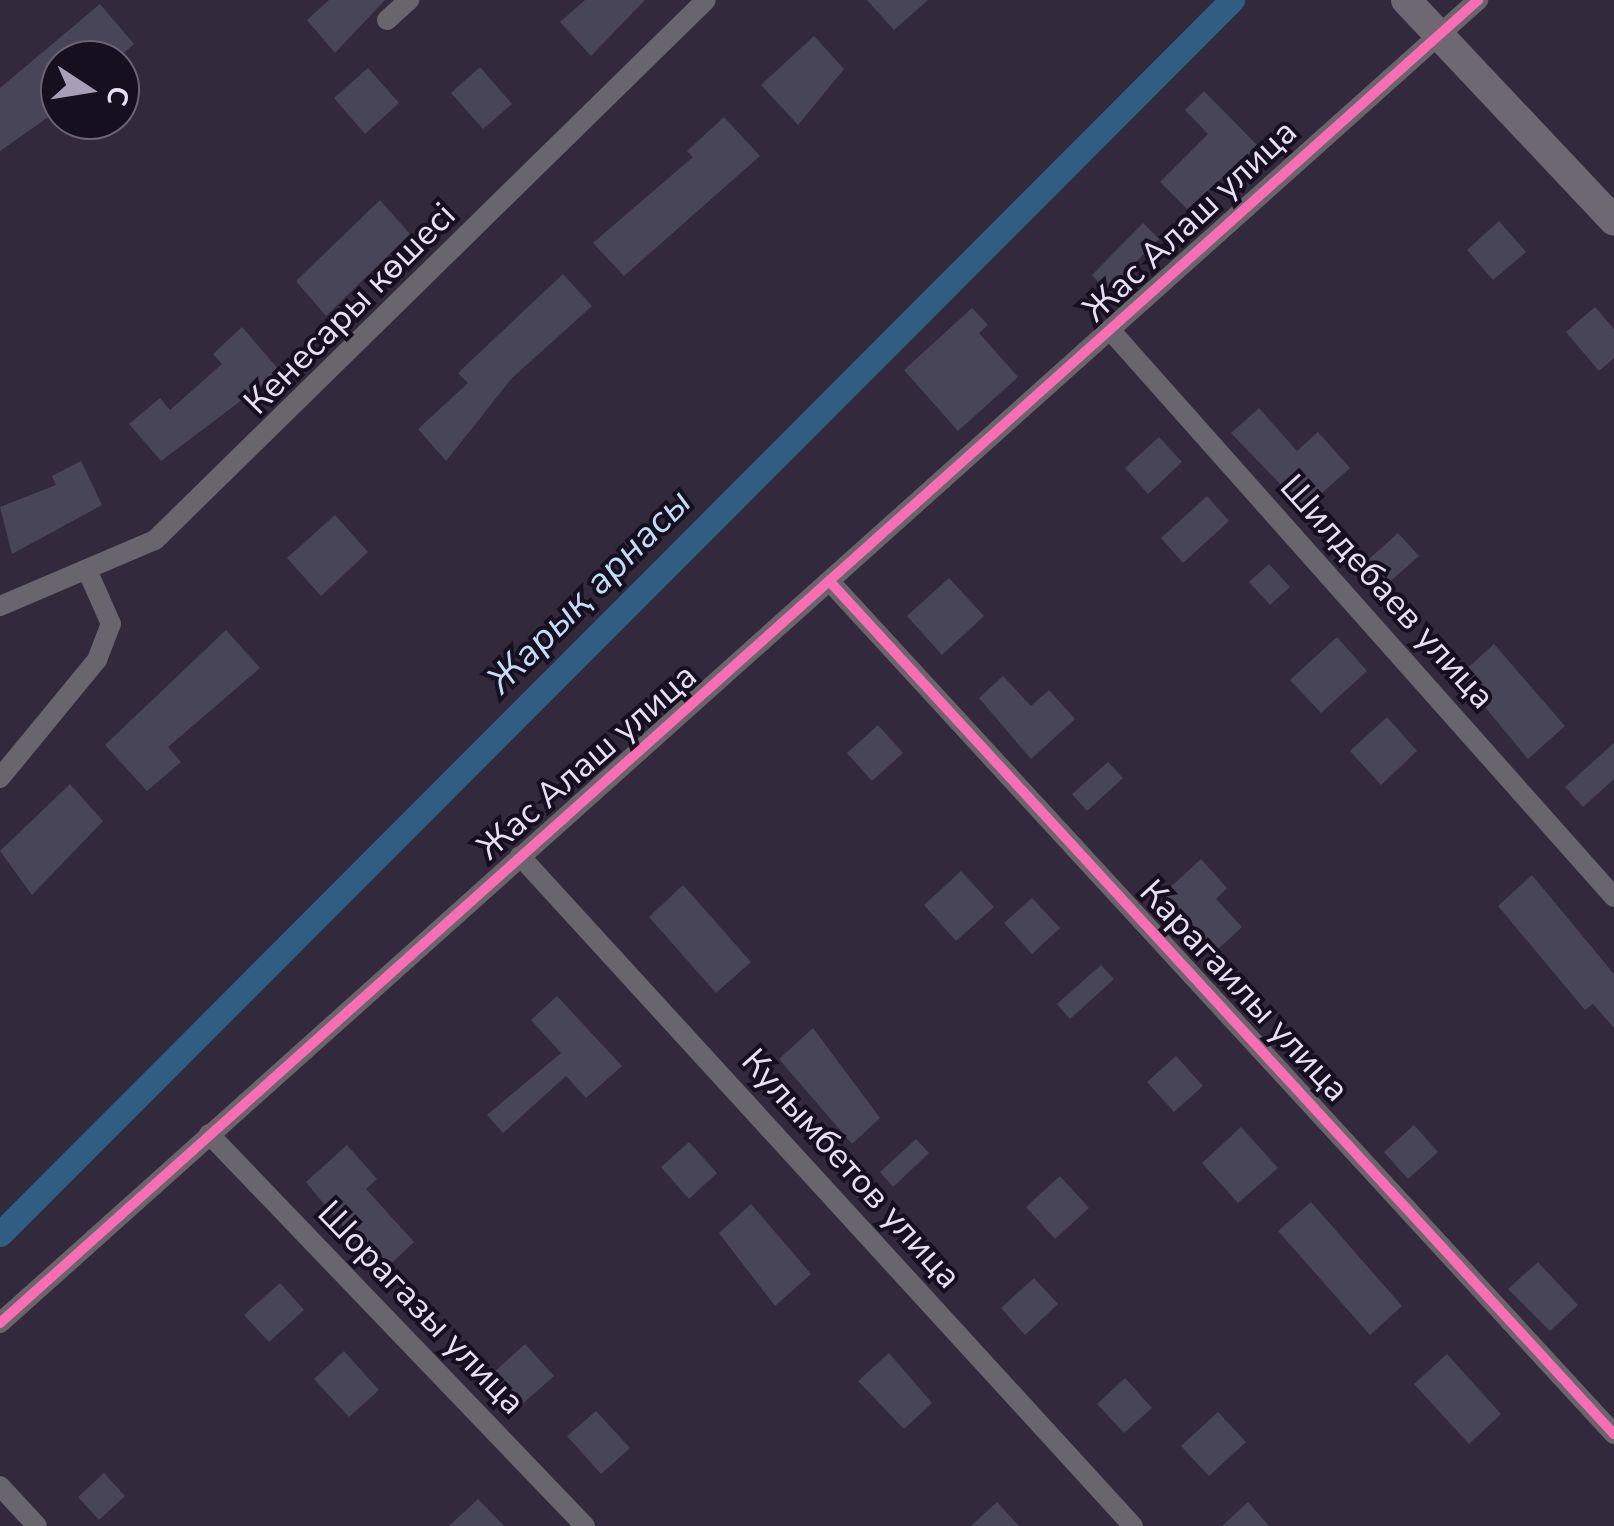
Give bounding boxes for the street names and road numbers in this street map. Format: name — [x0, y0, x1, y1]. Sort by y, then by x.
street label: Жас Алаш улица — [1074, 111, 1306, 331]
street label: Кенесары көшесі — [236, 195, 464, 423]
street label: Шилдебаев улица — [1271, 466, 1503, 718]
street label: Жас Алаш улица — [469, 655, 705, 869]
street label: Карагаилы улица — [1131, 871, 1357, 1111]
street label: Кулымбетов улица — [733, 1041, 969, 1297]
street label: Шорагазы улица — [309, 1193, 533, 1423]

